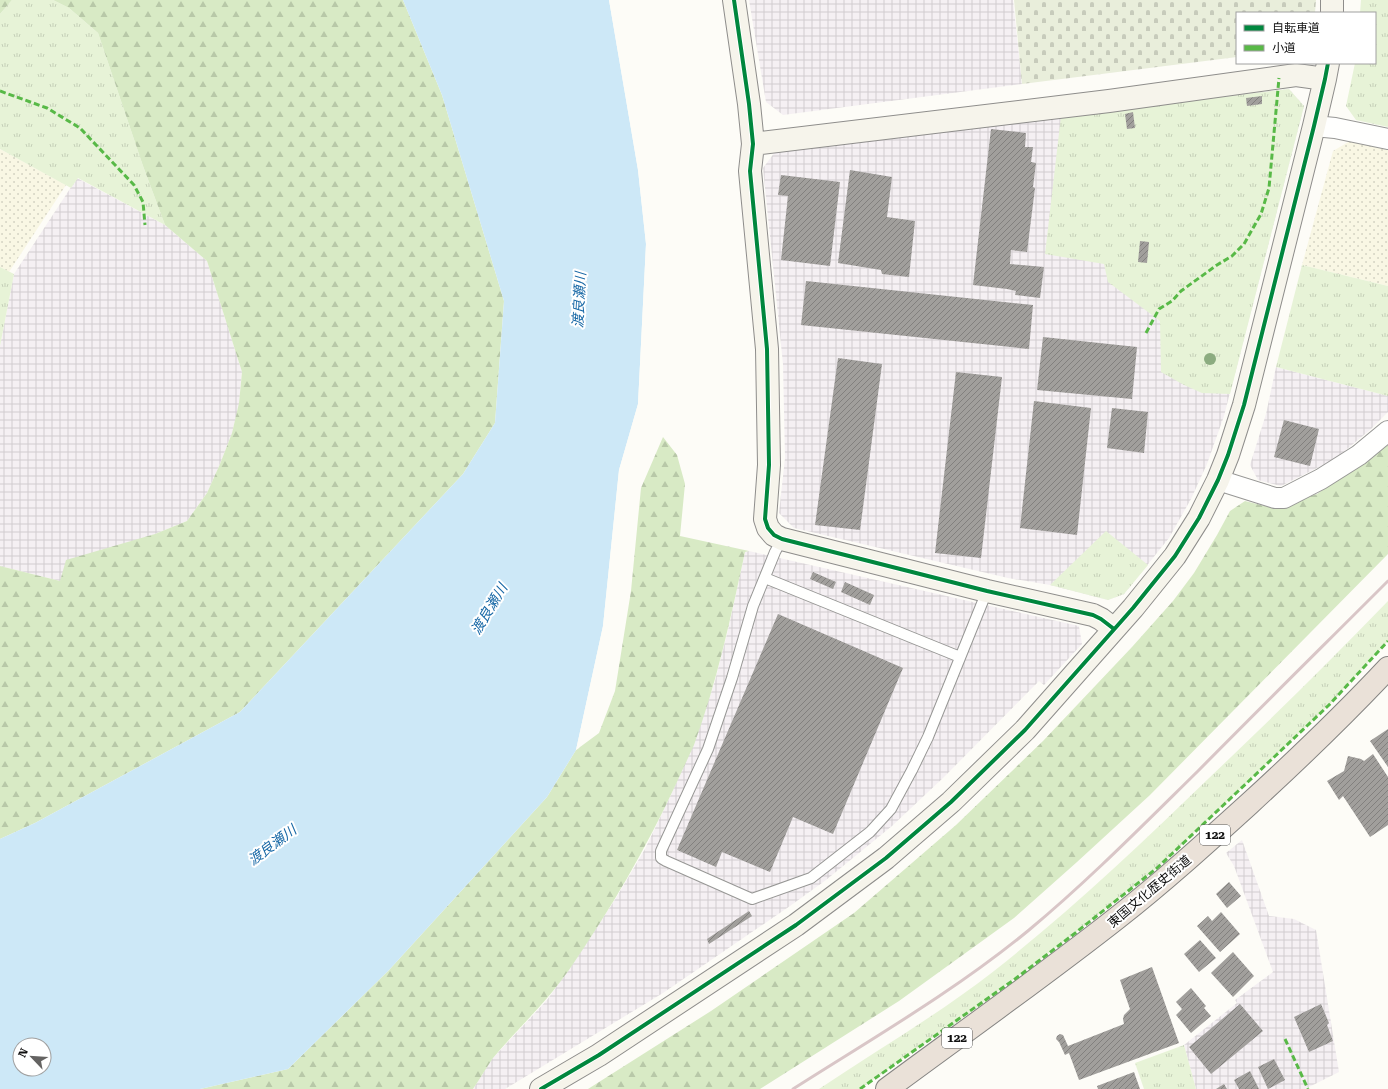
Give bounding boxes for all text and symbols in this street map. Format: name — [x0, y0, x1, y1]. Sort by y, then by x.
legend — [1236, 12, 1376, 64]
text: 自転車道 — [1272, 21, 1320, 35]
text: 小道 — [1272, 41, 1296, 55]
water label: 渡良瀬川 — [570, 270, 589, 328]
water label: 渡良瀬川 — [468, 579, 511, 637]
water label: 渡良瀬川 — [245, 821, 301, 868]
road number: 122 — [1200, 825, 1230, 845]
street label: 東国文化歴史街道 — [1105, 852, 1194, 931]
road number: 122 — [942, 1028, 972, 1048]
north arrow — [12, 1037, 52, 1077]
text: N — [16, 1046, 31, 1060]

